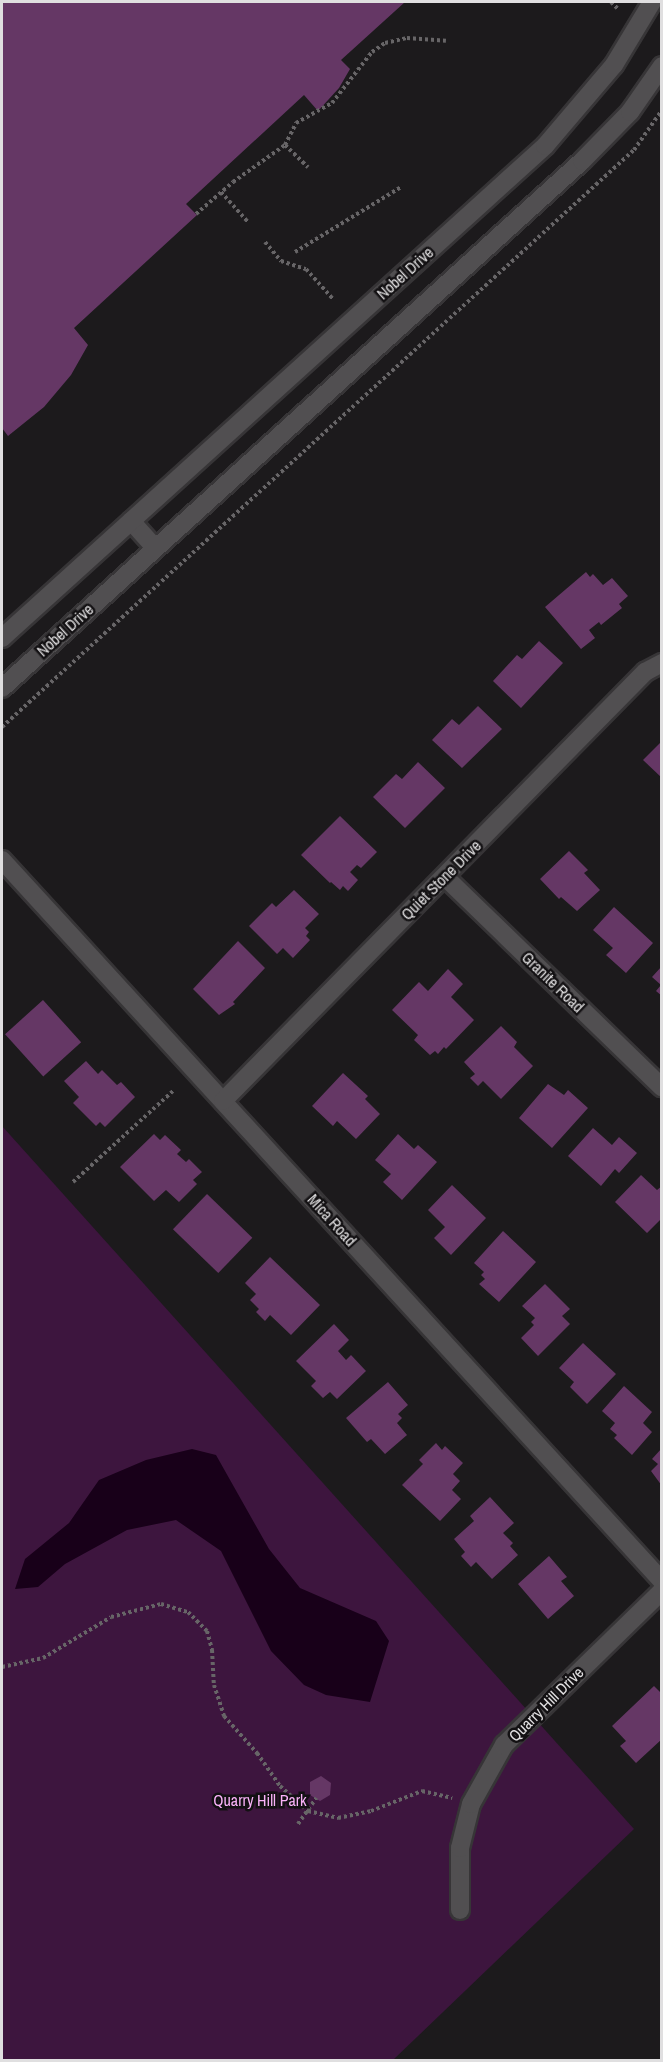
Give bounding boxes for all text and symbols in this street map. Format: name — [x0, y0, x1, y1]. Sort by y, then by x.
street label: Nobel Drive — [373, 243, 437, 303]
street label: Nobel Drive — [33, 600, 97, 660]
street label: Quiet Stone Drive — [397, 836, 485, 924]
street label: Granite Road — [518, 948, 588, 1016]
street label: Mica Road — [304, 1190, 360, 1250]
street label: Quarry Hill Drive — [505, 1663, 587, 1745]
park label: Quarry Hill Park — [213, 1790, 307, 1810]

